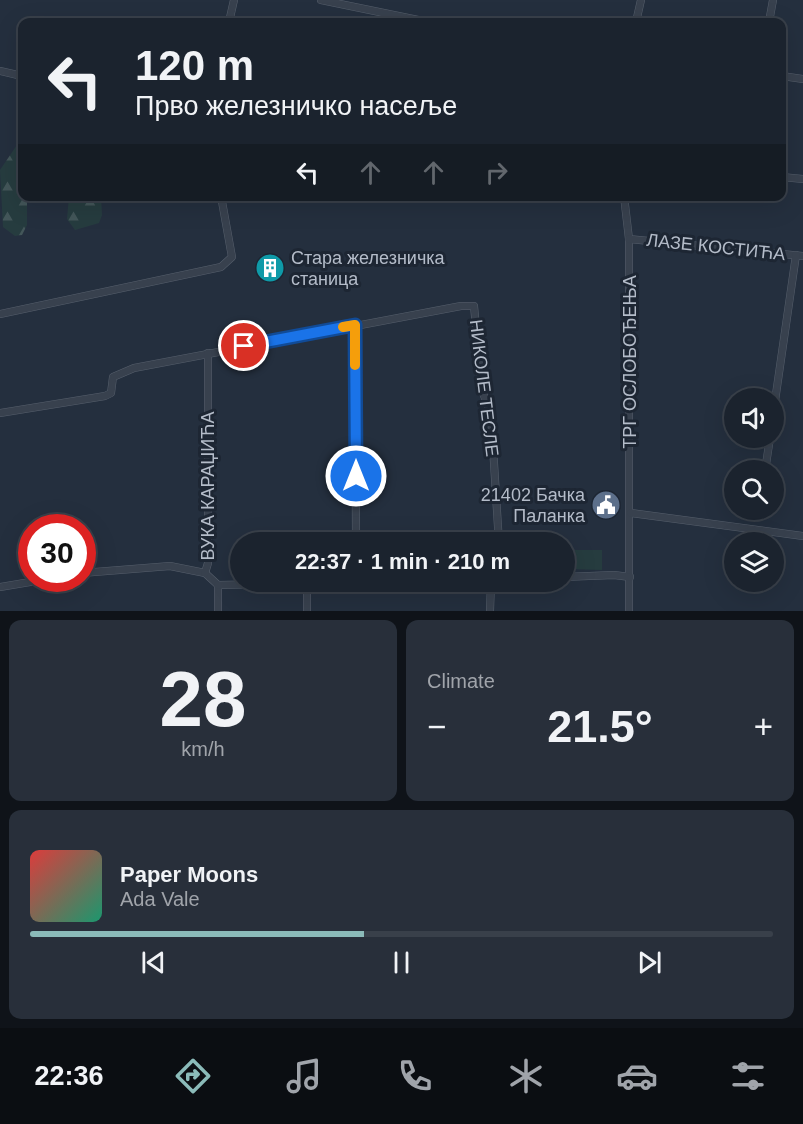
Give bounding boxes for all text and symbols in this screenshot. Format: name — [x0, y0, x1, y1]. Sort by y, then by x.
icon: left — [36, 42, 114, 120]
text: 120 m — [135, 42, 254, 89]
text: Прво железничко насеље — [135, 91, 457, 121]
icon: left — [291, 156, 324, 189]
icon: ahead — [354, 156, 387, 189]
icon: ahead — [417, 156, 450, 189]
icon: right — [480, 156, 513, 189]
street label: ЛАЗЕ КОСТИЋА — [646, 230, 786, 264]
place label: Стара железничка станица — [291, 248, 446, 289]
building icon: Стара железничка станица — [254, 252, 286, 284]
street label: ТРГ ОСЛОБОЂЕЊА — [620, 275, 640, 449]
street label: НИКОЛЕ ТЕСЛЕ — [466, 318, 502, 458]
pin — [218, 320, 269, 371]
icon: arrive — [227, 329, 260, 362]
map controls — [724, 388, 784, 592]
button: sound — [724, 388, 784, 448]
street label: ВУКА КАРАЏИЋА — [198, 412, 218, 560]
position arrow — [324, 444, 388, 508]
button: search — [724, 460, 784, 520]
place label: 21402 Бачка Паланка — [481, 485, 586, 526]
public building icon: 21402 Бачка Паланка — [590, 489, 622, 521]
speed limit sign: 30 — [18, 514, 96, 592]
button: layers — [724, 532, 784, 592]
text: 22:37 · 1 min · 210 m — [295, 549, 510, 574]
text: 28 — [160, 655, 246, 743]
text: Climate — [427, 670, 495, 692]
text: 21.5° — [547, 701, 653, 752]
text: − — [427, 708, 446, 745]
text: + — [754, 708, 773, 745]
text: km/h — [181, 738, 225, 760]
text: Paper Moons — [120, 862, 258, 887]
text: Ada Vale — [120, 888, 200, 910]
icon: previous — [137, 946, 170, 979]
icon: pause — [385, 946, 418, 979]
icon: next — [633, 946, 666, 979]
icon: directions — [172, 1055, 214, 1097]
icon: music — [283, 1055, 325, 1097]
icon: phone — [394, 1055, 436, 1097]
icon: climate — [505, 1055, 547, 1097]
icon: car — [616, 1055, 658, 1097]
icon: filters — [727, 1055, 769, 1097]
text: 22:36 — [34, 1061, 103, 1091]

